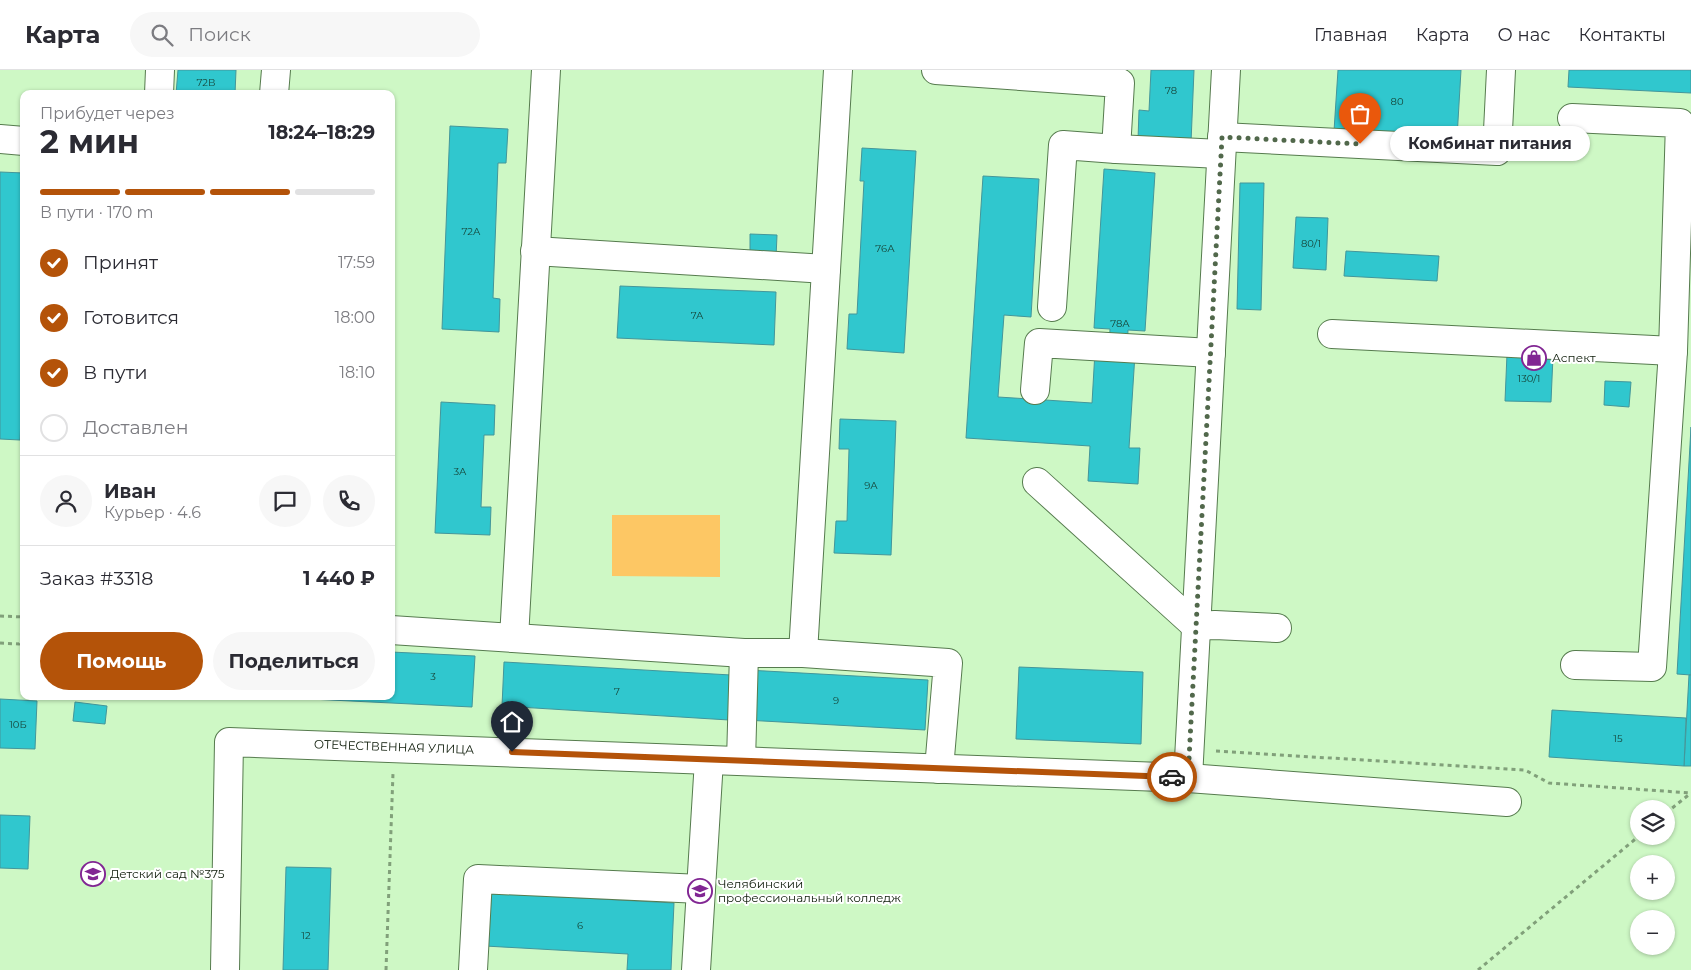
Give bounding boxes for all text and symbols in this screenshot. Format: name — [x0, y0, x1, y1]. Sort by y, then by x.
search box — [130, 12, 480, 57]
text: Карта — [25, 20, 100, 49]
icon: search — [148, 21, 176, 49]
text: Поиск — [188, 23, 251, 46]
text: Главная — [1314, 24, 1388, 46]
text: Карта — [1416, 24, 1470, 46]
text: О нас — [1498, 24, 1550, 46]
text: Контакты — [1578, 24, 1666, 46]
house number: 72В — [196, 76, 216, 89]
house number: 78 — [1165, 84, 1177, 97]
pin — [1339, 93, 1381, 144]
house number: 80 — [1391, 95, 1404, 108]
icon: bag — [1346, 100, 1374, 128]
text: Прибудет через — [40, 104, 175, 123]
text: 18:24–18:29 — [268, 121, 375, 144]
text: 2 мин — [40, 122, 139, 161]
callout: Комбинат питания — [1390, 126, 1590, 162]
text: Комбинат питания — [1408, 134, 1572, 153]
text: В пути · 170 m — [40, 203, 154, 222]
house number: 72А — [461, 225, 481, 238]
house number: 80/1 — [1301, 237, 1321, 250]
house number: 76А — [875, 242, 895, 255]
icon: check — [40, 249, 68, 277]
text: Принят — [83, 251, 158, 274]
text: 17:59 — [338, 253, 375, 272]
icon: check — [40, 304, 68, 332]
text: Готовится — [83, 306, 179, 329]
text: 18:00 — [334, 308, 375, 327]
house number: 7А — [691, 309, 704, 322]
house number: 78А — [1110, 317, 1130, 330]
shop icon: Аспект — [1521, 345, 1547, 371]
place label: Аспект — [1552, 350, 1596, 365]
icon: check — [40, 359, 68, 387]
text: В пути — [83, 361, 148, 384]
text: 18:10 — [339, 363, 375, 382]
house number: 130/1 — [1518, 372, 1540, 385]
text: Доставлен — [83, 416, 189, 439]
house number: 3А — [453, 465, 467, 478]
button: person — [40, 475, 92, 527]
button: chat — [259, 475, 311, 527]
button: phone — [323, 475, 375, 527]
house number: 9А — [864, 479, 878, 492]
text: Иван — [104, 480, 156, 503]
text: Курьер · 4.6 — [104, 503, 201, 522]
text: Заказ #3318 — [40, 567, 153, 590]
text: 1 440 ₽ — [303, 567, 375, 590]
button: Помощь — [40, 632, 203, 690]
button: Поделиться — [213, 632, 375, 690]
house number: 3 — [430, 670, 436, 683]
house number: 7 — [614, 685, 620, 698]
house number: 9 — [833, 694, 839, 707]
pin — [491, 701, 533, 752]
icon: home — [498, 708, 526, 736]
house number: 10Б — [9, 718, 27, 731]
house number: 15 — [1613, 732, 1623, 745]
street label: ОТЕЧЕСТВЕННАЯ УЛИЦА — [314, 736, 474, 757]
courier — [1147, 752, 1197, 802]
icon: car — [1158, 763, 1186, 791]
map controls — [1630, 800, 1675, 955]
button: layers — [1630, 800, 1675, 845]
button: + — [1630, 855, 1675, 900]
school or university icon: Детский сад №375 — [80, 861, 106, 887]
place label: Детский сад №375 — [110, 866, 225, 881]
place label: Челябинский профессиональный колледж — [718, 876, 901, 905]
school or university icon: Челябинский профессиональный колледж — [687, 878, 713, 904]
button: − — [1630, 910, 1675, 955]
house number: 6 — [577, 919, 583, 932]
house number: 12 — [301, 929, 311, 942]

